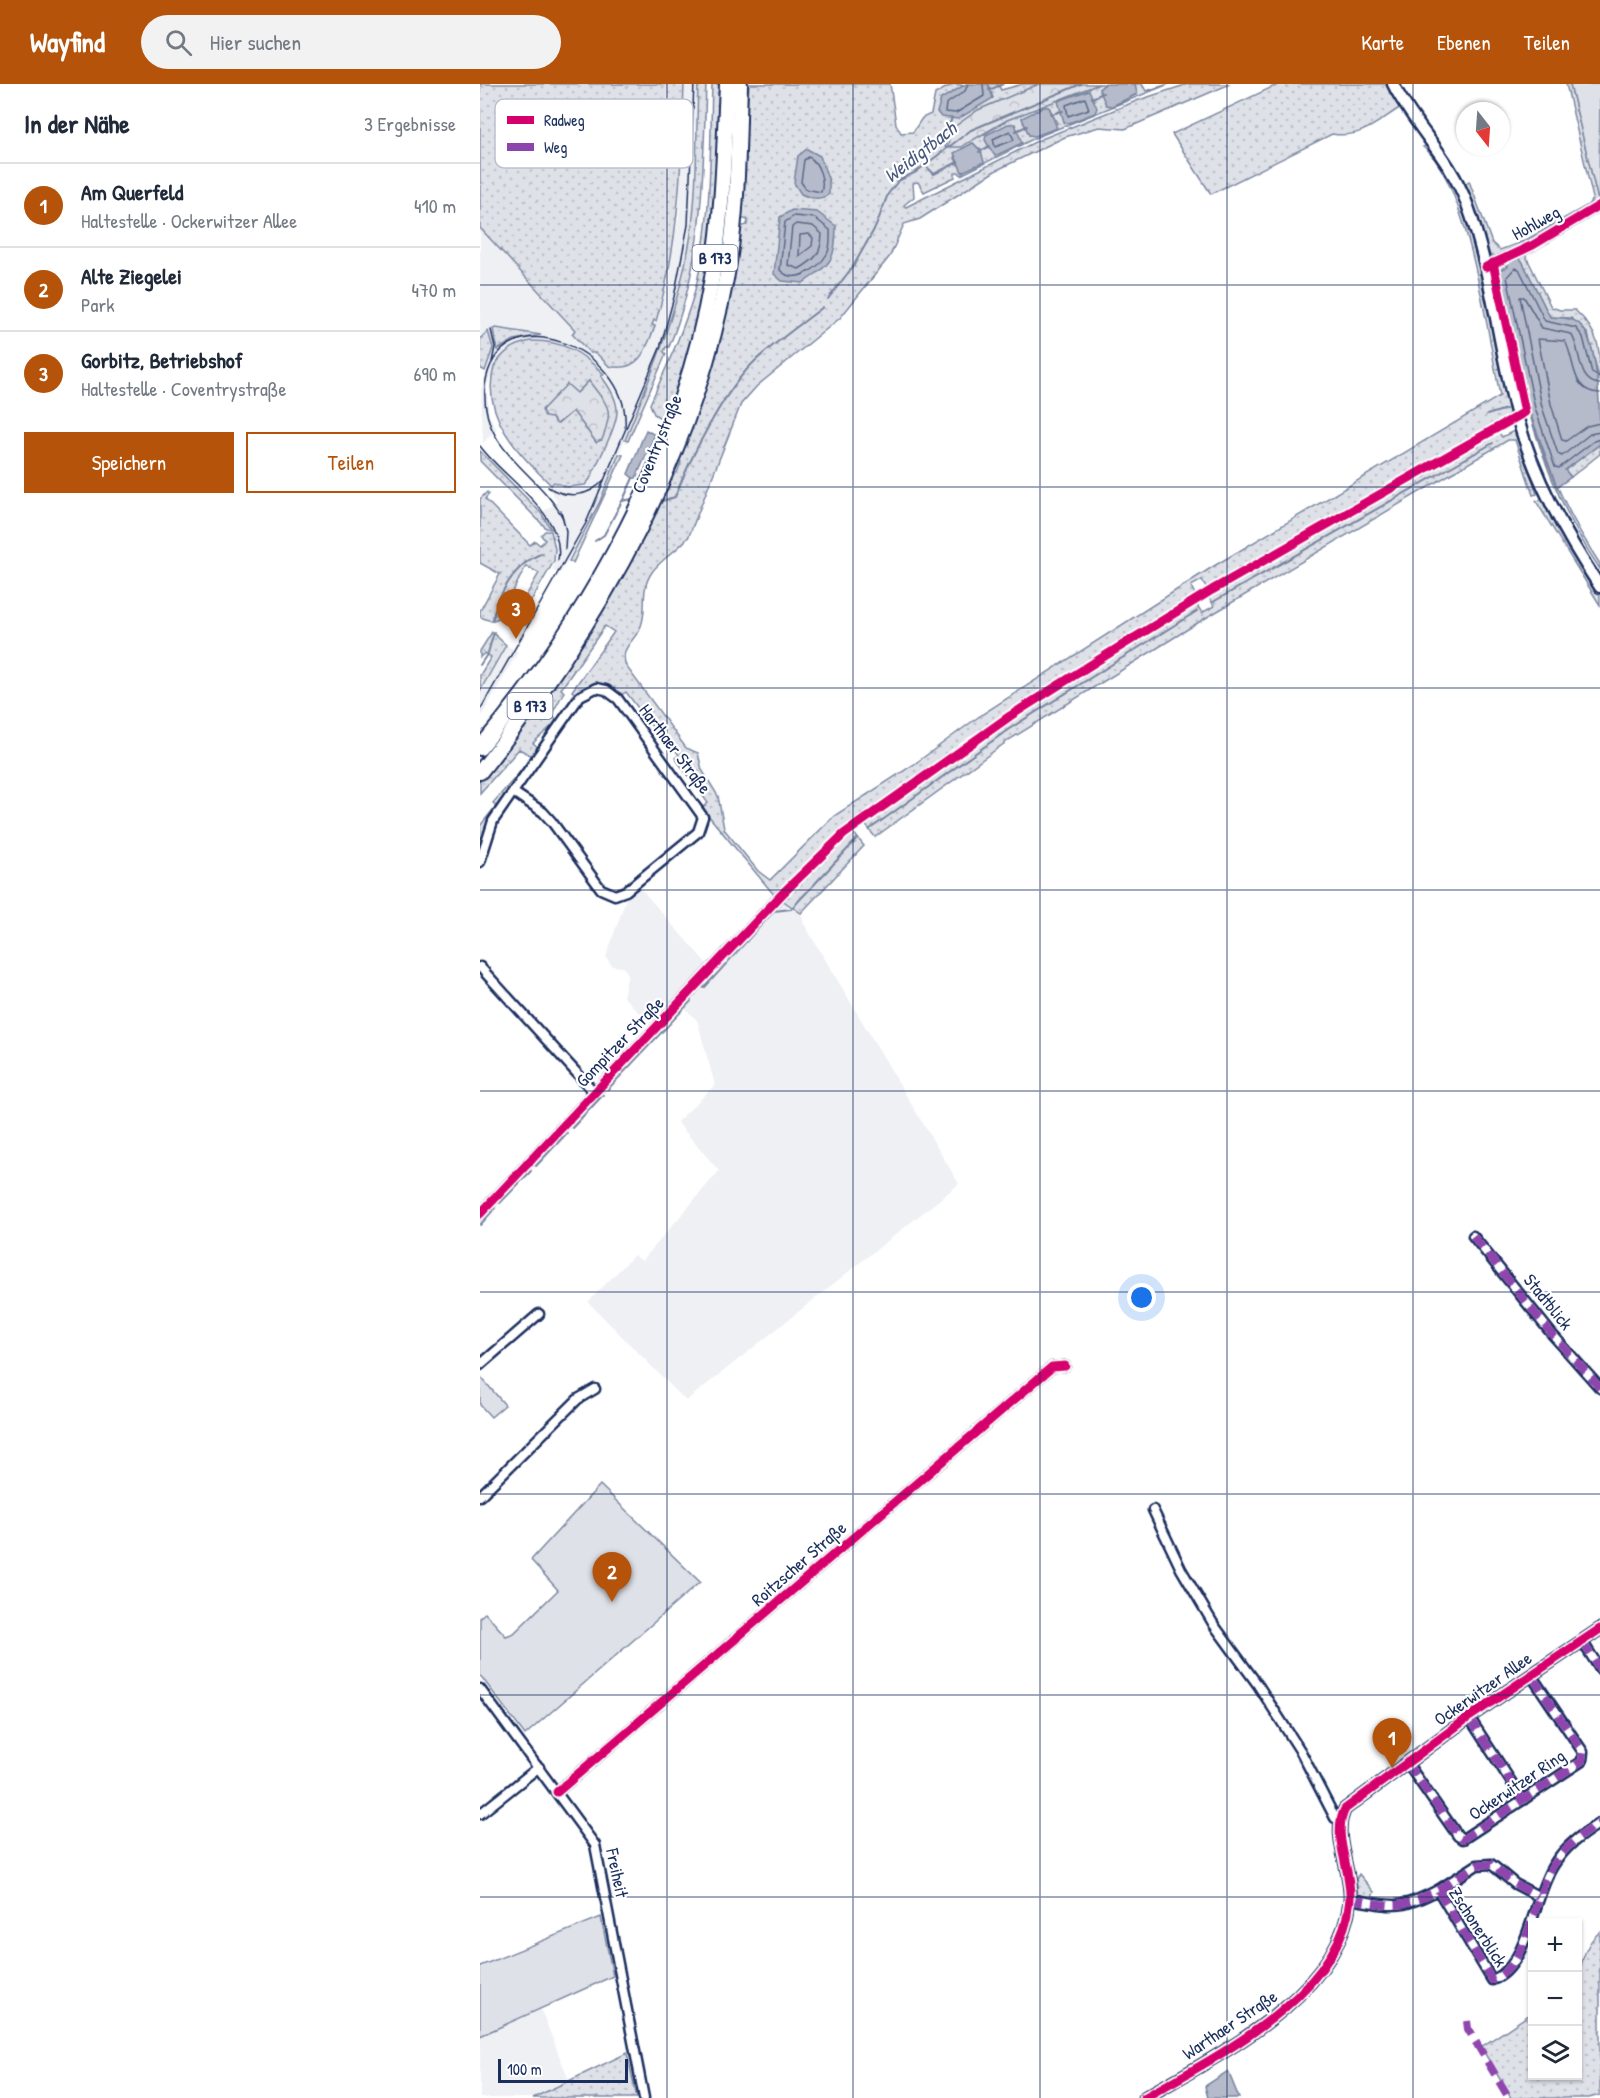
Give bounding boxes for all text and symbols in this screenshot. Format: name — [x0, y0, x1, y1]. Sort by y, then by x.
search box — [141, 15, 561, 69]
text: Wayfind — [30, 23, 105, 61]
icon: search — [162, 26, 195, 59]
text: Hier suchen — [210, 27, 301, 57]
text: Karte — [1361, 28, 1404, 57]
text: Ebenen — [1437, 28, 1491, 57]
text: Teilen — [1524, 28, 1570, 57]
legend — [495, 99, 693, 168]
north arrow — [1456, 102, 1510, 156]
text: In der Nähe — [24, 106, 130, 141]
text: Radweg — [544, 109, 585, 131]
text: 3 Ergebnisse — [364, 110, 456, 137]
water label: Weidigtbach — [878, 114, 963, 189]
text: Weg — [544, 136, 567, 158]
text: Am Querfeld — [81, 177, 183, 207]
text: 1 — [40, 192, 47, 219]
text: 410 m — [414, 192, 456, 219]
street label: Hohlweg — [1507, 199, 1564, 246]
text: Haltestelle · Ockerwitzer Allee — [81, 207, 297, 234]
road number: B 173 — [692, 245, 738, 271]
text: Alte Ziegelei — [81, 261, 182, 291]
text: 2 — [39, 276, 48, 303]
text: 470 m — [411, 276, 456, 303]
text: Park — [81, 291, 114, 318]
text: Gorbitz, Betriebshof — [81, 345, 243, 375]
text: 3 — [39, 360, 48, 387]
text: 690 m — [414, 360, 456, 387]
text: Haltestelle · Coventrystraße — [81, 375, 286, 402]
street label: Coventrystraße — [625, 391, 688, 497]
button: Speichern — [24, 432, 234, 493]
button: Teilen — [246, 432, 456, 493]
pin: 3 — [496, 590, 536, 639]
road number: B 173 — [508, 693, 552, 719]
street label: Harthaer Straße — [633, 699, 717, 799]
street label: Gompitzer Straße — [570, 991, 669, 1092]
street label: Stadtblick — [1518, 1268, 1579, 1335]
your location — [1127, 1283, 1156, 1312]
street label: Roitzscher Straße — [746, 1515, 851, 1612]
pin: 2 — [592, 1552, 632, 1602]
street label: Ockerwitzer Allee — [1429, 1646, 1537, 1732]
pin: 1 — [1372, 1718, 1412, 1768]
street label: Ockerwitzer Ring — [1464, 1743, 1570, 1826]
street label: Freiheit — [600, 1845, 635, 1901]
street label: Zschonerblick — [1443, 1882, 1514, 1972]
map controls — [1528, 1918, 1582, 2080]
button: + — [1528, 1918, 1582, 1972]
button: − — [1528, 1972, 1582, 2026]
street label: Warthaer Straße — [1177, 1984, 1282, 2065]
button: layers — [1528, 2026, 1582, 2080]
scale bar — [498, 2056, 628, 2084]
text: 100 m — [507, 2058, 542, 2080]

